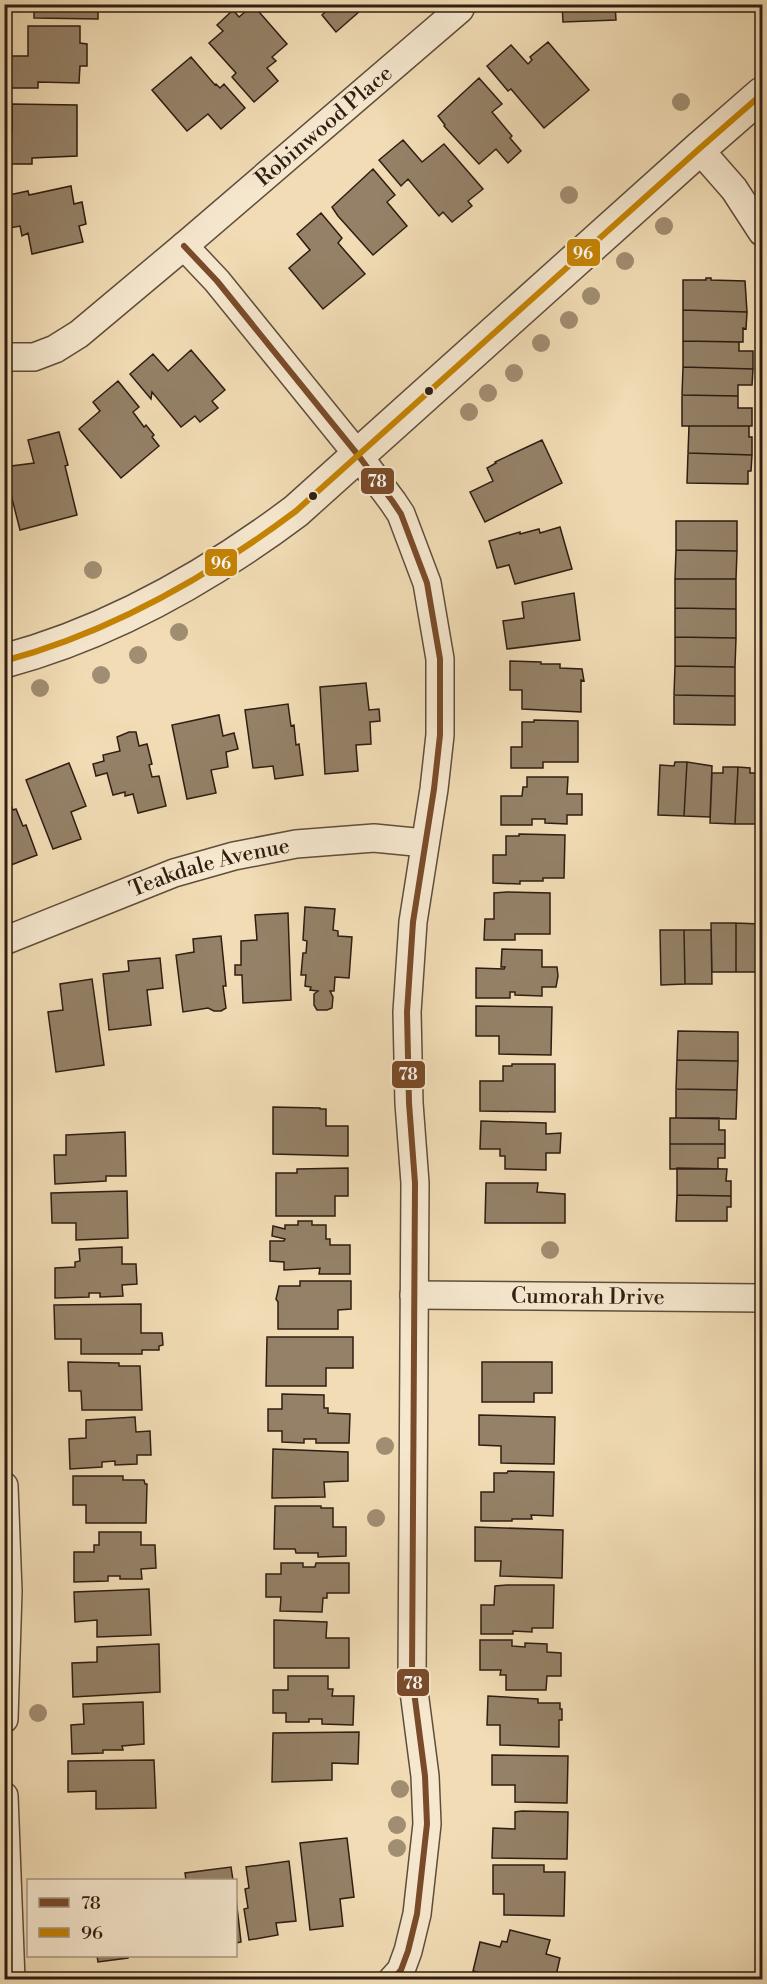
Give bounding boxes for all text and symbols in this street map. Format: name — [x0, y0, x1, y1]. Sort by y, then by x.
street label: Robinwood Place — [250, 60, 398, 192]
line badge: 96 — [566, 238, 601, 267]
text: 96 — [573, 244, 593, 264]
unlabelled marker — [423, 385, 435, 397]
line badge: 78 — [360, 467, 395, 495]
text: 78 — [367, 472, 387, 492]
unlabelled marker — [307, 490, 319, 502]
line badge: 96 — [204, 548, 238, 577]
text: 96 — [211, 554, 231, 574]
street label: Teakdale Avenue — [125, 832, 292, 903]
line badge: 78 — [391, 1060, 426, 1089]
text: 78 — [398, 1065, 418, 1085]
street label: Cumorah Drive — [511, 1282, 665, 1311]
line badge: 78 — [396, 1668, 430, 1697]
text: 78 — [403, 1674, 423, 1694]
legend — [27, 1879, 237, 1957]
text: 78 — [81, 1892, 101, 1915]
text: 96 — [81, 1922, 103, 1945]

